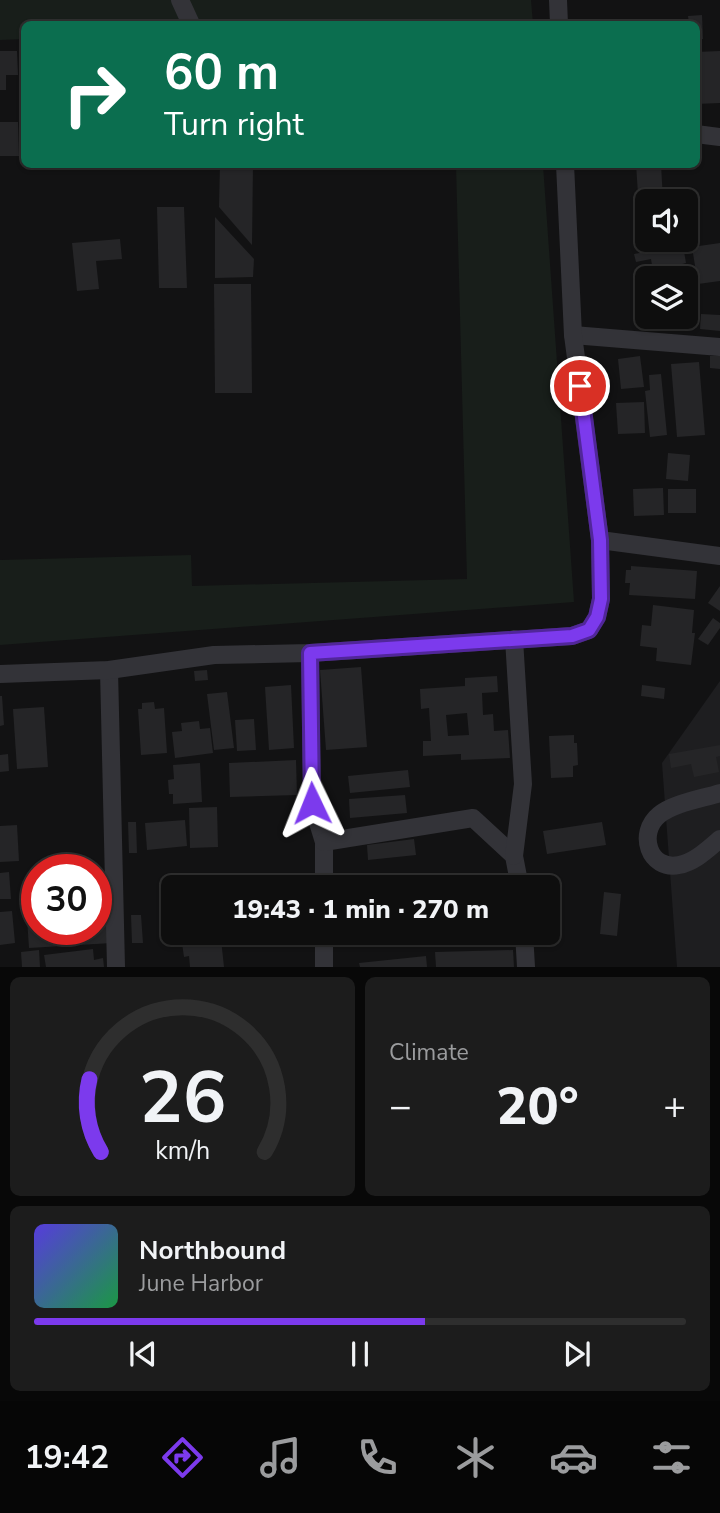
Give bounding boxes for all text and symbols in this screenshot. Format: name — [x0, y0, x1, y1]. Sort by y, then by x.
text: 60 m — [164, 39, 279, 106]
icon: right — [49, 49, 140, 140]
text: Turn right — [164, 103, 304, 146]
map controls — [635, 189, 698, 329]
button: sound — [635, 189, 698, 252]
button: layers — [635, 266, 698, 329]
pin — [550, 356, 610, 416]
icon: arrive — [561, 367, 599, 405]
position arrow — [275, 766, 349, 840]
speed limit sign: 30 — [21, 854, 112, 945]
text: 19:43 · 1 min · 270 m — [232, 892, 489, 927]
text: Climate — [389, 1037, 469, 1068]
text: 26 — [139, 1049, 226, 1149]
text: 20° — [496, 1071, 579, 1142]
text: − — [389, 1081, 412, 1132]
text: + — [663, 1081, 686, 1132]
text: km/h — [155, 1134, 210, 1168]
text: Northbound — [139, 1233, 286, 1268]
text: June Harbor — [139, 1268, 263, 1299]
icon: previous — [124, 1335, 162, 1373]
icon: pause — [341, 1335, 379, 1373]
icon: next — [558, 1335, 596, 1373]
icon: directions — [158, 1433, 207, 1482]
icon: music — [256, 1433, 305, 1482]
icon: phone — [353, 1433, 402, 1482]
icon: climate — [451, 1433, 500, 1482]
icon: car — [549, 1433, 598, 1482]
icon: filters — [647, 1433, 696, 1482]
text: 19:42 — [24, 1436, 109, 1479]

